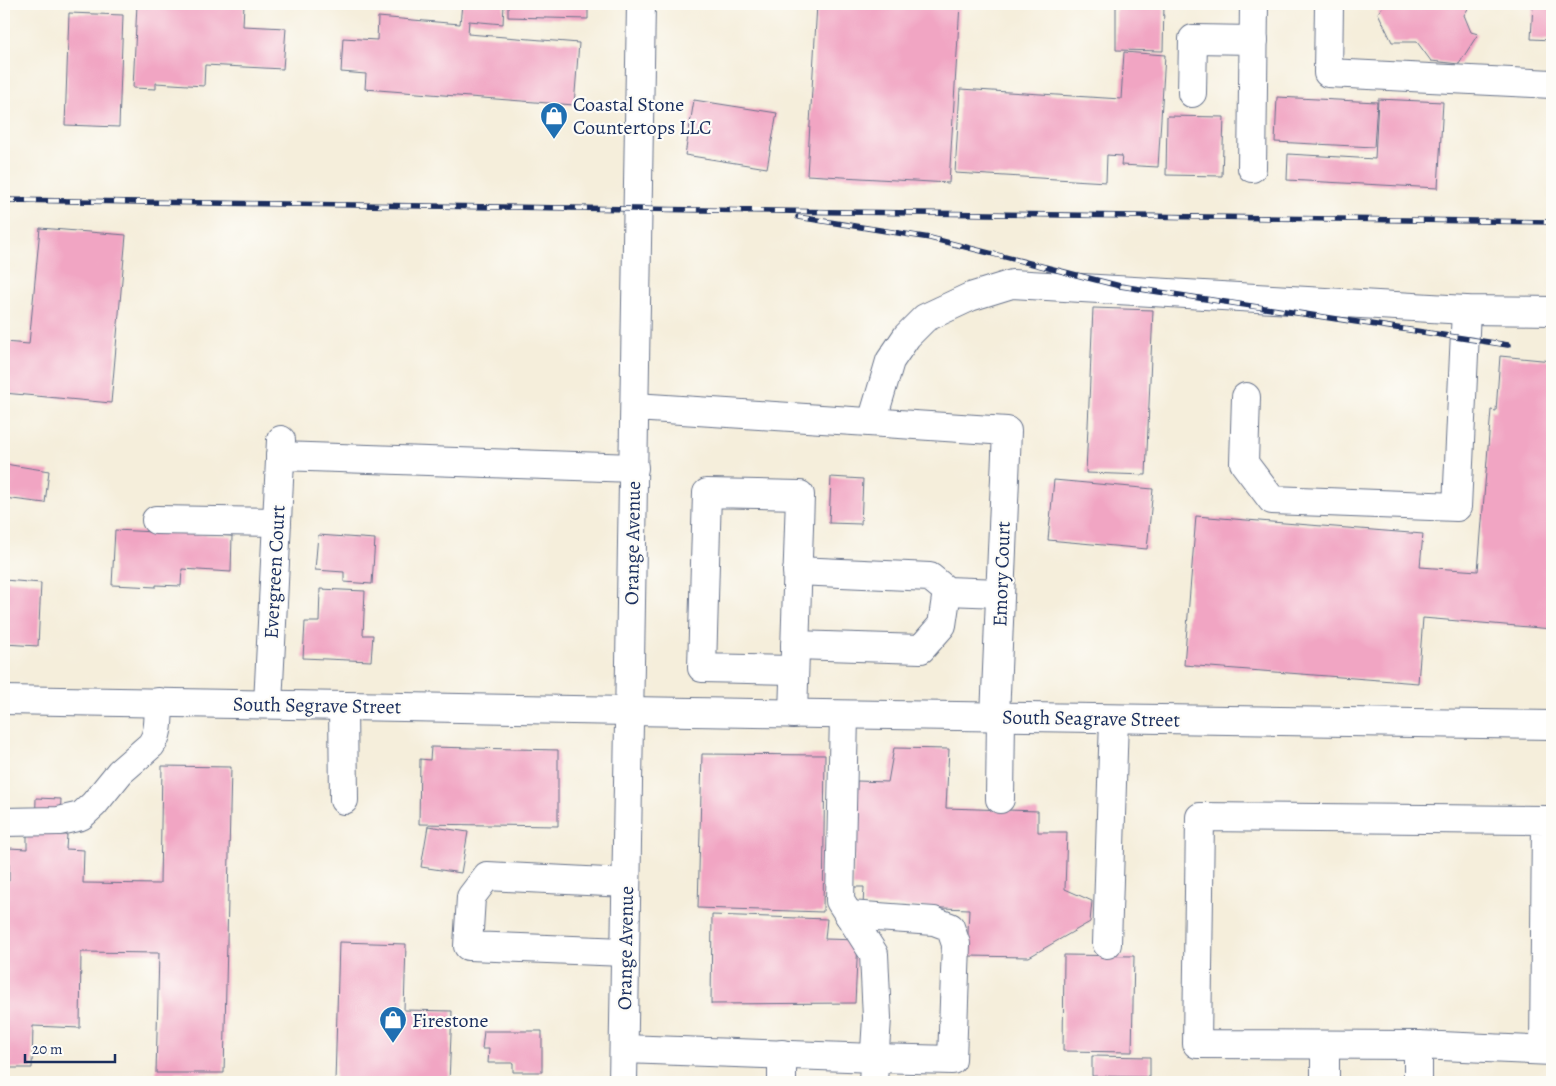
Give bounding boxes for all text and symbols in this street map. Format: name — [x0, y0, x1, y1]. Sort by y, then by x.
place label: Coastal Stone Countertops LLC — [573, 91, 712, 141]
shop icon: Coastal Stone Countertops LLC — [539, 101, 569, 140]
street label: Orange Avenue — [618, 481, 647, 605]
street label: Evergreen Court — [258, 504, 292, 640]
street label: Emory Court — [986, 520, 1017, 627]
street label: South Segrave Street — [233, 691, 402, 720]
street label: South Seagrave Street — [1002, 703, 1181, 734]
street label: Orange Avenue — [611, 886, 640, 1010]
shop icon: Firestone — [378, 1005, 408, 1044]
place label: Firestone — [412, 1007, 488, 1034]
scale bar — [25, 1031, 115, 1063]
text: 20 m — [32, 1039, 63, 1059]

